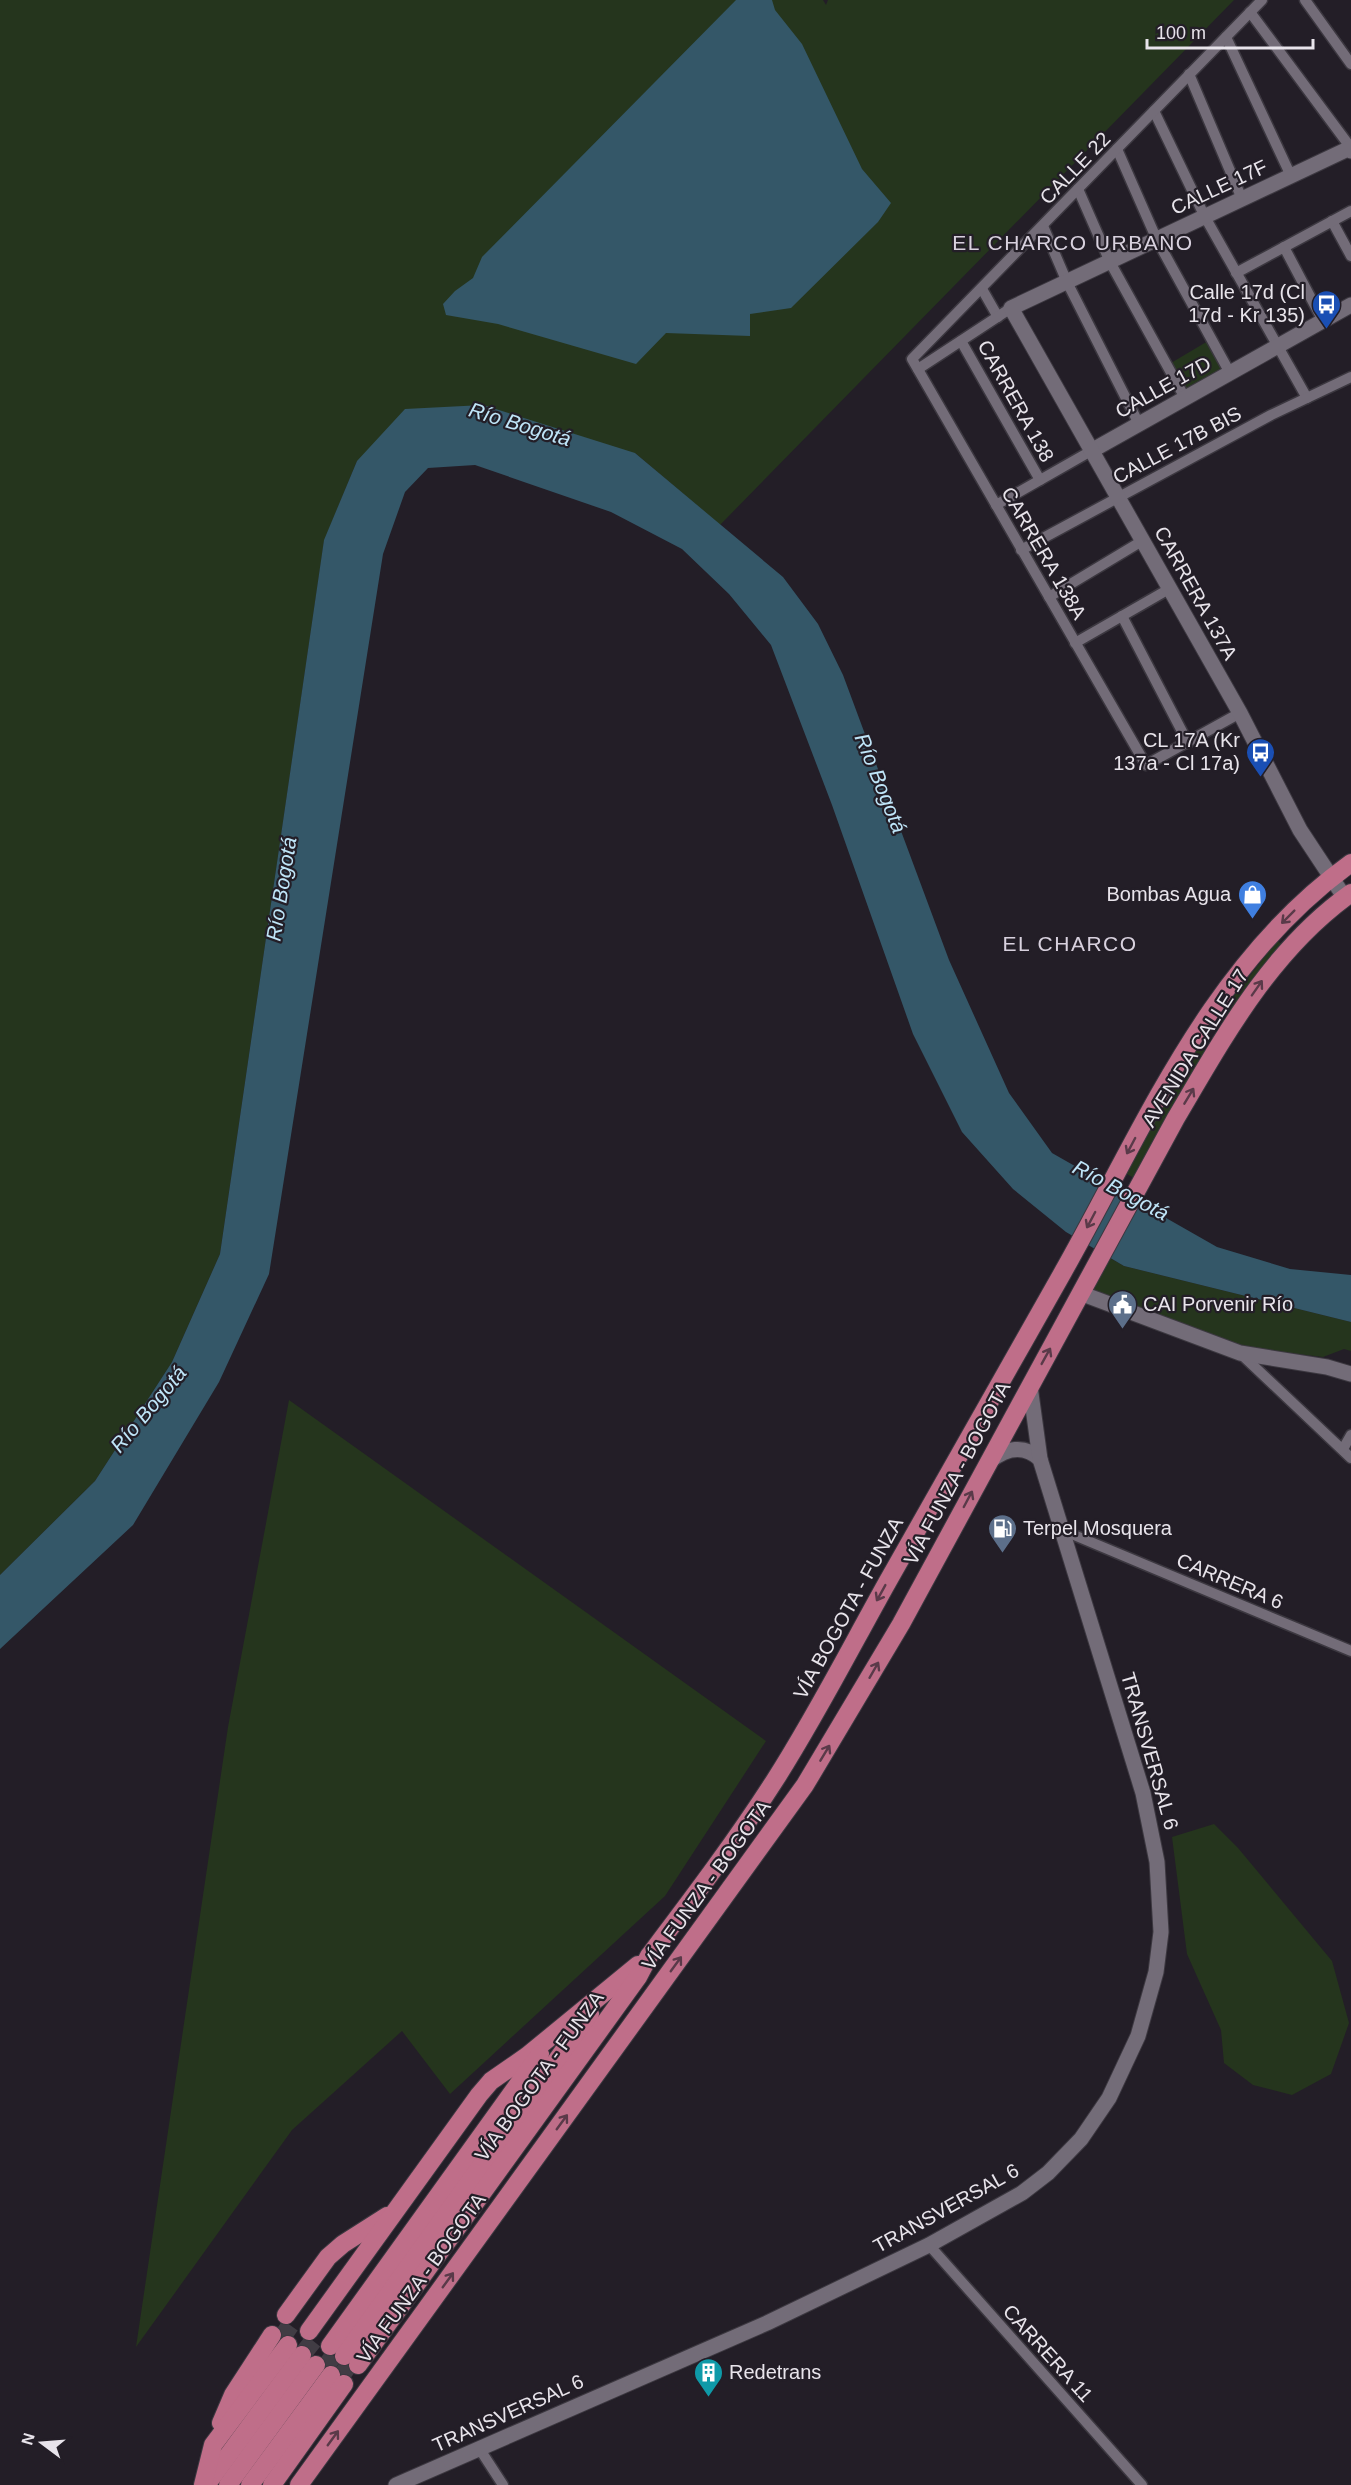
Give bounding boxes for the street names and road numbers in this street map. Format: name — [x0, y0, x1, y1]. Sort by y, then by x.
street label: CALLE 22 — [1035, 128, 1115, 208]
street label: CALLE 17F — [1167, 155, 1271, 219]
street label: CARRERA 138 — [974, 336, 1058, 466]
street label: CALLE 17D — [1111, 352, 1215, 422]
street label: CALLE 17B BIS — [1109, 402, 1245, 488]
street label: CARRERA 138A — [997, 483, 1091, 624]
street label: CARRERA 137A — [1150, 523, 1242, 664]
street label: AVENIDA CALLE 17 — [1137, 965, 1253, 1131]
street label: VÍA FUNZA - BOGOTA — [899, 1377, 1015, 1568]
street label: VÍA BOGOTA - FUNZA — [789, 1513, 907, 1703]
street label: CARRERA 6 — [1174, 1549, 1286, 1613]
street label: TRANSVERSAL 6 — [1117, 1670, 1183, 1832]
street label: VÍA FUNZA - BOGOTA — [637, 1795, 775, 1974]
street label: VÍA BOGOTA - FUNZA — [470, 1986, 608, 2165]
street label: TRANSVERSAL 6 — [870, 2159, 1022, 2257]
street label: VÍA FUNZA - BOGOTA — [352, 2188, 490, 2367]
street label: CARRERA 11 — [999, 2300, 1097, 2406]
street label: TRANSVERSAL 6 — [429, 2370, 587, 2456]

